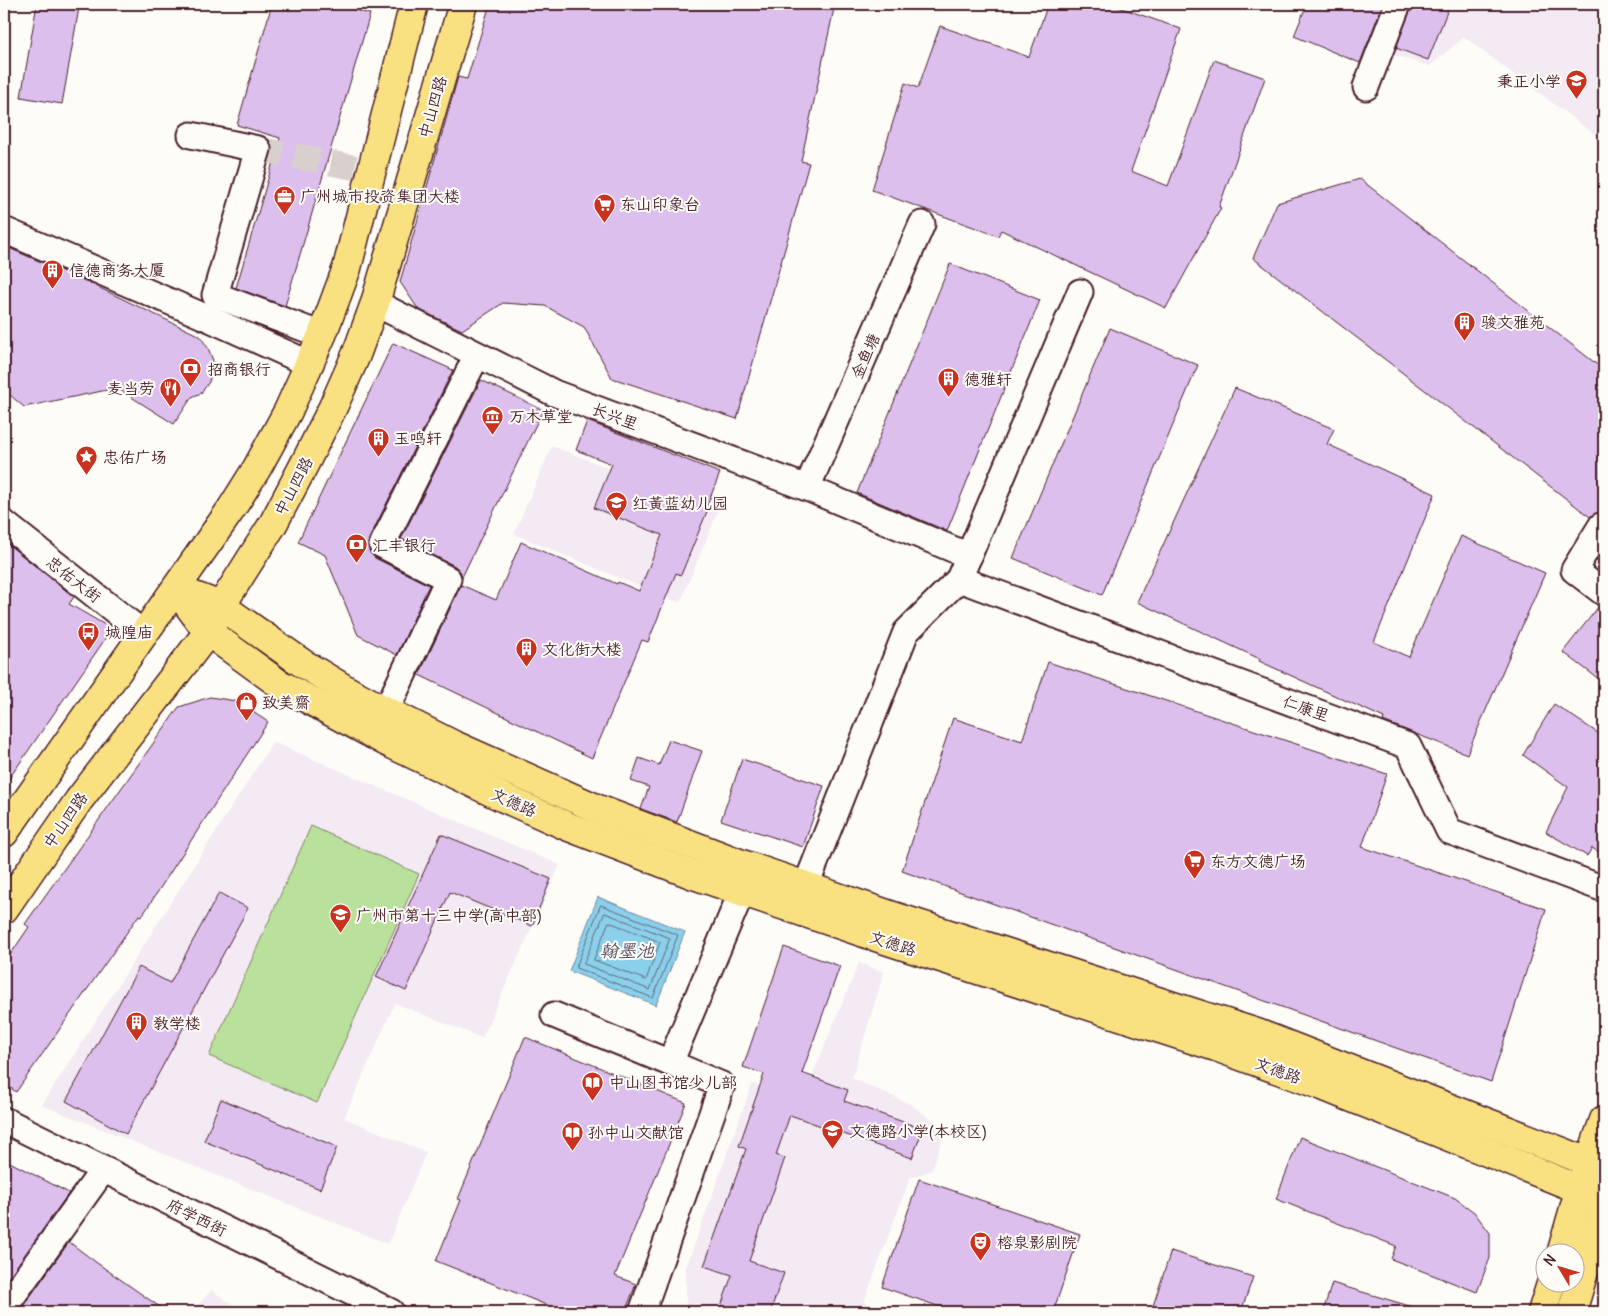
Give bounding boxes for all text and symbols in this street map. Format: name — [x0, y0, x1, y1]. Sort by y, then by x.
school or university icon: 秉正小学 — [1565, 69, 1589, 100]
place label: 秉正小学 — [1497, 71, 1561, 91]
street label: 中山四路 — [414, 73, 450, 141]
office icon: 广州城市投资集团大楼 — [272, 184, 296, 215]
place label: 广州城市投资集团大楼 — [300, 186, 460, 206]
supermarket icon: 东山印象台 — [592, 192, 616, 223]
place label: 东山印象台 — [620, 194, 700, 214]
building icon: 信德商务大厦 — [41, 258, 65, 289]
place label: 信德商务大厦 — [69, 260, 165, 280]
building icon: 骏文雅苑 — [1453, 310, 1477, 341]
place label: 骏文雅苑 — [1481, 312, 1545, 332]
street label: 金鱼塘 — [846, 330, 884, 382]
bank icon: 招商银行 — [179, 357, 203, 388]
place label: 招商银行 — [207, 359, 271, 379]
building icon: 德雅轩 — [936, 367, 960, 398]
place label: 德雅轩 — [964, 369, 1012, 389]
restaurant icon: 麦当劳 — [159, 376, 183, 407]
place label: 麦当劳 — [107, 378, 155, 398]
street label: 长兴里 — [589, 398, 641, 434]
museum icon: 万木草堂 — [481, 404, 505, 435]
place label: 万木草堂 — [509, 406, 573, 426]
building icon: 玉鸣轩 — [366, 426, 390, 457]
place label: 玉鸣轩 — [394, 428, 442, 448]
place icon: 忠佑广场 — [75, 445, 99, 476]
place label: 忠佑广场 — [103, 447, 167, 467]
street label: 中山四路 — [269, 453, 317, 519]
school or university icon: 红黄蓝幼儿园 — [604, 491, 628, 522]
place label: 红黄蓝幼儿园 — [632, 493, 728, 513]
bank icon: 汇丰银行 — [344, 533, 368, 564]
place label: 汇丰银行 — [372, 535, 436, 555]
street label: 忠佑大街 — [43, 551, 105, 607]
bus stop icon: 城隍庙 — [77, 620, 101, 651]
place label: 城隍庙 — [105, 622, 153, 642]
building icon: 文化街大楼 — [514, 637, 538, 668]
place label: 文化街大楼 — [542, 639, 622, 659]
shop icon: 致美齋 — [234, 690, 258, 721]
street label: 仁康里 — [1280, 690, 1332, 726]
place label: 致美齋 — [262, 692, 310, 712]
street label: 文德路 — [488, 783, 540, 821]
street label: 中山四路 — [38, 788, 92, 852]
supermarket icon: 东方文德广场 — [1182, 849, 1206, 880]
place label: 东方文德广场 — [1210, 851, 1306, 871]
school or university icon: 广州市第十三中学(高中部) — [328, 903, 352, 934]
place label: 广州市第十三中学(高中部) — [356, 905, 542, 925]
street label: 文德路 — [867, 926, 919, 960]
water label: 翰墨池 — [600, 939, 655, 962]
building icon: 教学楼 — [125, 1011, 149, 1042]
place label: 教学楼 — [153, 1013, 201, 1033]
street label: 文德路 — [1252, 1052, 1304, 1088]
library icon: 中山图书馆少儿部 — [581, 1070, 605, 1101]
place label: 中山图书馆少儿部 — [609, 1072, 737, 1092]
school or university icon: 文德路小学(本校区) — [821, 1119, 845, 1150]
library icon: 孙中山文献馆 — [560, 1120, 584, 1151]
place label: 文德路小学(本校区) — [849, 1121, 987, 1141]
place label: 孙中山文献馆 — [588, 1122, 684, 1142]
street label: 府学西街 — [164, 1194, 230, 1240]
theatre icon: 榕泉影剧院 — [969, 1230, 993, 1261]
place label: 榕泉影剧院 — [997, 1232, 1077, 1252]
north arrow — [1536, 1244, 1586, 1294]
text: N — [1540, 1251, 1560, 1269]

